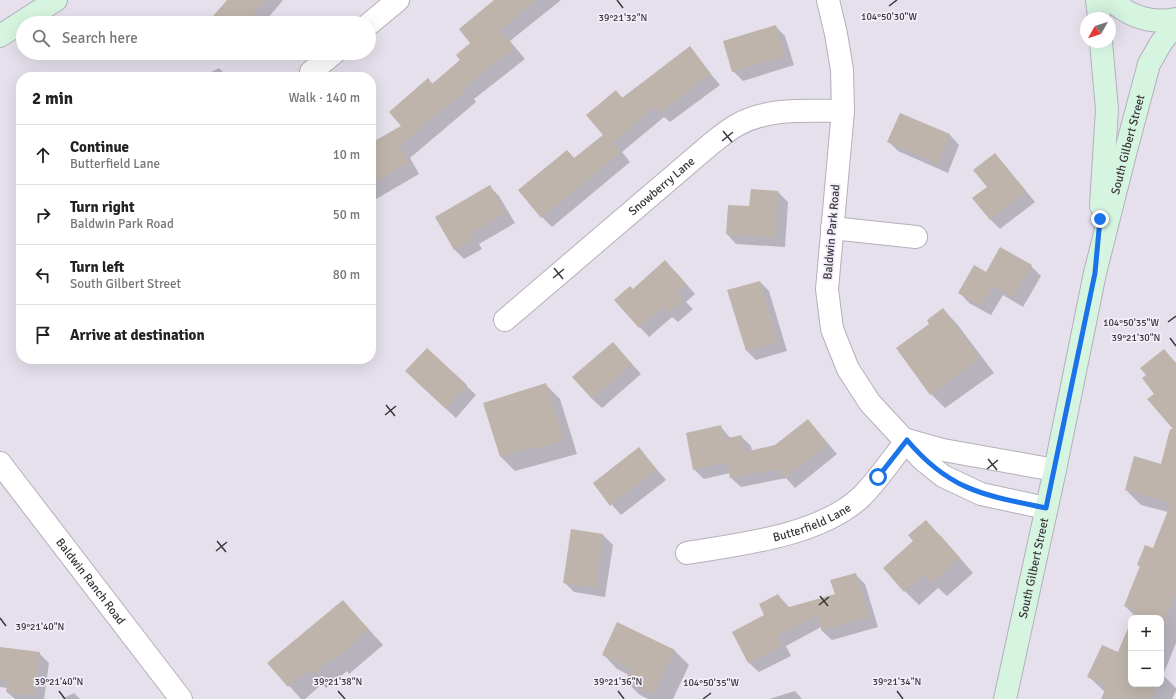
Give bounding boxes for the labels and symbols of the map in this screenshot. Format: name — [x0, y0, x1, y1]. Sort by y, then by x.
text: 104°50'30"W — [861, 11, 917, 23]
text: 39°21'32"N — [599, 12, 647, 24]
north arrow — [1080, 12, 1116, 48]
street label: South Gilbert Street — [1108, 93, 1148, 196]
street label: Snowberry Lane — [625, 154, 698, 219]
street label: Baldwin Park Road — [820, 184, 844, 280]
route end — [1091, 210, 1109, 228]
text: 104°50'35"W — [1103, 317, 1159, 329]
text: 39°21'30"N — [1112, 332, 1160, 344]
route start — [869, 468, 887, 486]
street label: Butterfield Lane — [771, 500, 854, 545]
street label: South Gilbert Street — [1015, 516, 1052, 620]
street label: Baldwin Ranch Road — [53, 535, 129, 627]
text: 39°21'40"N — [16, 621, 64, 633]
text: 39°21'40"N — [35, 676, 83, 688]
text: 39°21'38"N — [314, 676, 362, 688]
text: 39°21'36"N — [594, 676, 642, 688]
text: 39°21'34"N — [873, 676, 921, 688]
text: 104°50'35"W — [683, 677, 739, 689]

